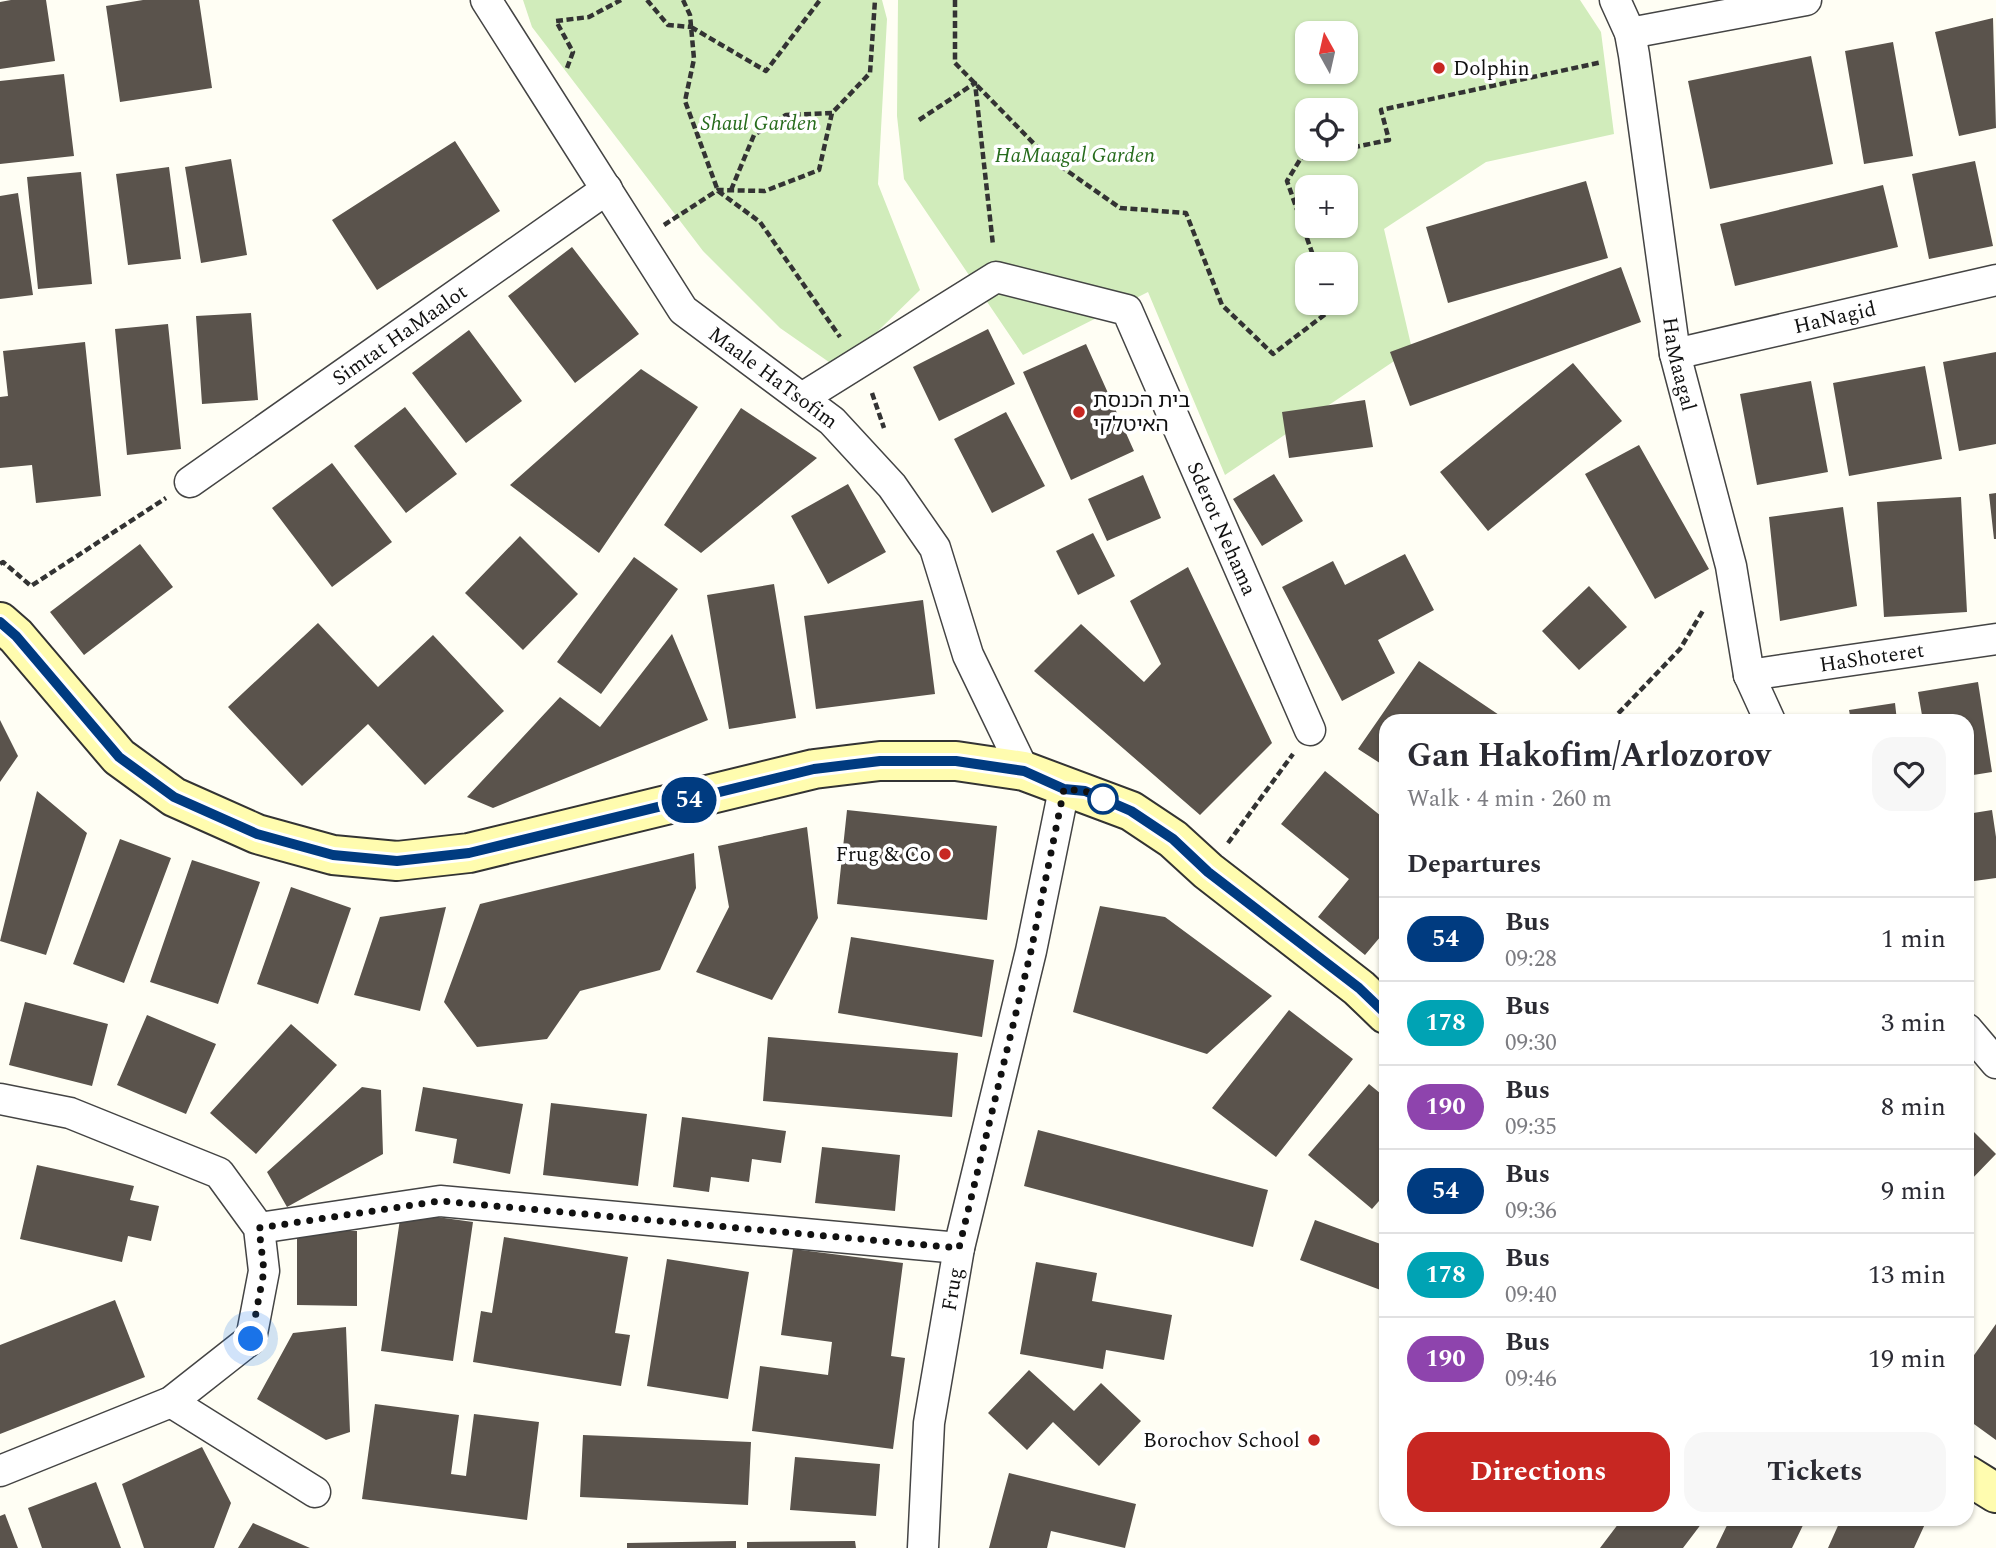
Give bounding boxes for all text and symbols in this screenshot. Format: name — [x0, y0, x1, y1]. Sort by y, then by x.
north arrow — [1295, 21, 1358, 84]
map controls — [1295, 21, 1358, 315]
place label: Dolphin — [1453, 53, 1530, 85]
marker: Dolphin — [1431, 60, 1447, 76]
button: locate — [1295, 98, 1358, 161]
park label: Shaul Garden — [701, 108, 817, 140]
park label: HaMaagal Garden — [995, 140, 1155, 172]
button: + — [1295, 175, 1358, 238]
button: − — [1295, 252, 1358, 315]
street label: Simtat HaMaalot — [326, 277, 474, 394]
street label: HaNagid — [1791, 293, 1879, 343]
street label: HaMaagal — [1653, 315, 1704, 415]
street label: Maale HaTsofim — [701, 319, 844, 437]
place label: בית הכנסת האיטלקי — [1093, 385, 1190, 441]
marker: בית הכנסת האיטלקי — [1071, 404, 1087, 420]
street label: Sderot Nehama — [1178, 457, 1265, 602]
street label: HaShoteret — [1817, 635, 1926, 682]
text: Gan Hakofim/Arlozorov — [1407, 731, 1771, 781]
button: heart — [1872, 737, 1946, 811]
line badge: 54 — [658, 777, 720, 823]
text: 54 — [676, 782, 702, 818]
text: Walk · 4 min · 260 m — [1407, 782, 1612, 817]
unlabelled marker — [1088, 784, 1118, 814]
place label: Frug & Co — [835, 839, 931, 871]
text: Departures — [1407, 844, 1541, 884]
marker: Frug & Co — [937, 846, 953, 862]
text: Bus — [1505, 902, 1550, 942]
text: 1 min — [1881, 919, 1946, 959]
text: 54 — [1432, 921, 1459, 957]
text: 09:28 — [1505, 942, 1557, 977]
text: Bus — [1505, 986, 1550, 1026]
text: 3 min — [1881, 1003, 1946, 1043]
text: 178 — [1425, 1005, 1466, 1041]
text: 09:30 — [1505, 1026, 1557, 1061]
text: Bus — [1505, 1070, 1550, 1110]
text: 8 min — [1881, 1087, 1946, 1127]
text: 190 — [1425, 1089, 1466, 1125]
text: 09:35 — [1505, 1110, 1557, 1145]
text: Bus — [1505, 1154, 1550, 1194]
text: 9 min — [1881, 1171, 1946, 1211]
text: 54 — [1432, 1173, 1459, 1209]
text: 09:36 — [1505, 1194, 1557, 1229]
text: Bus — [1505, 1238, 1550, 1278]
text: 13 min — [1868, 1255, 1946, 1295]
text: 178 — [1425, 1257, 1466, 1293]
street label: Frug — [933, 1265, 972, 1314]
text: 09:40 — [1505, 1278, 1557, 1313]
your location — [233, 1321, 268, 1356]
text: Bus — [1505, 1322, 1550, 1362]
text: 19 min — [1868, 1339, 1946, 1379]
text: 190 — [1425, 1341, 1466, 1377]
text: 09:46 — [1505, 1362, 1557, 1397]
place label: Borochov School — [1143, 1425, 1300, 1457]
marker: Borochov School — [1306, 1432, 1322, 1448]
button: Directions — [1407, 1432, 1670, 1512]
button: Tickets — [1684, 1432, 1946, 1512]

